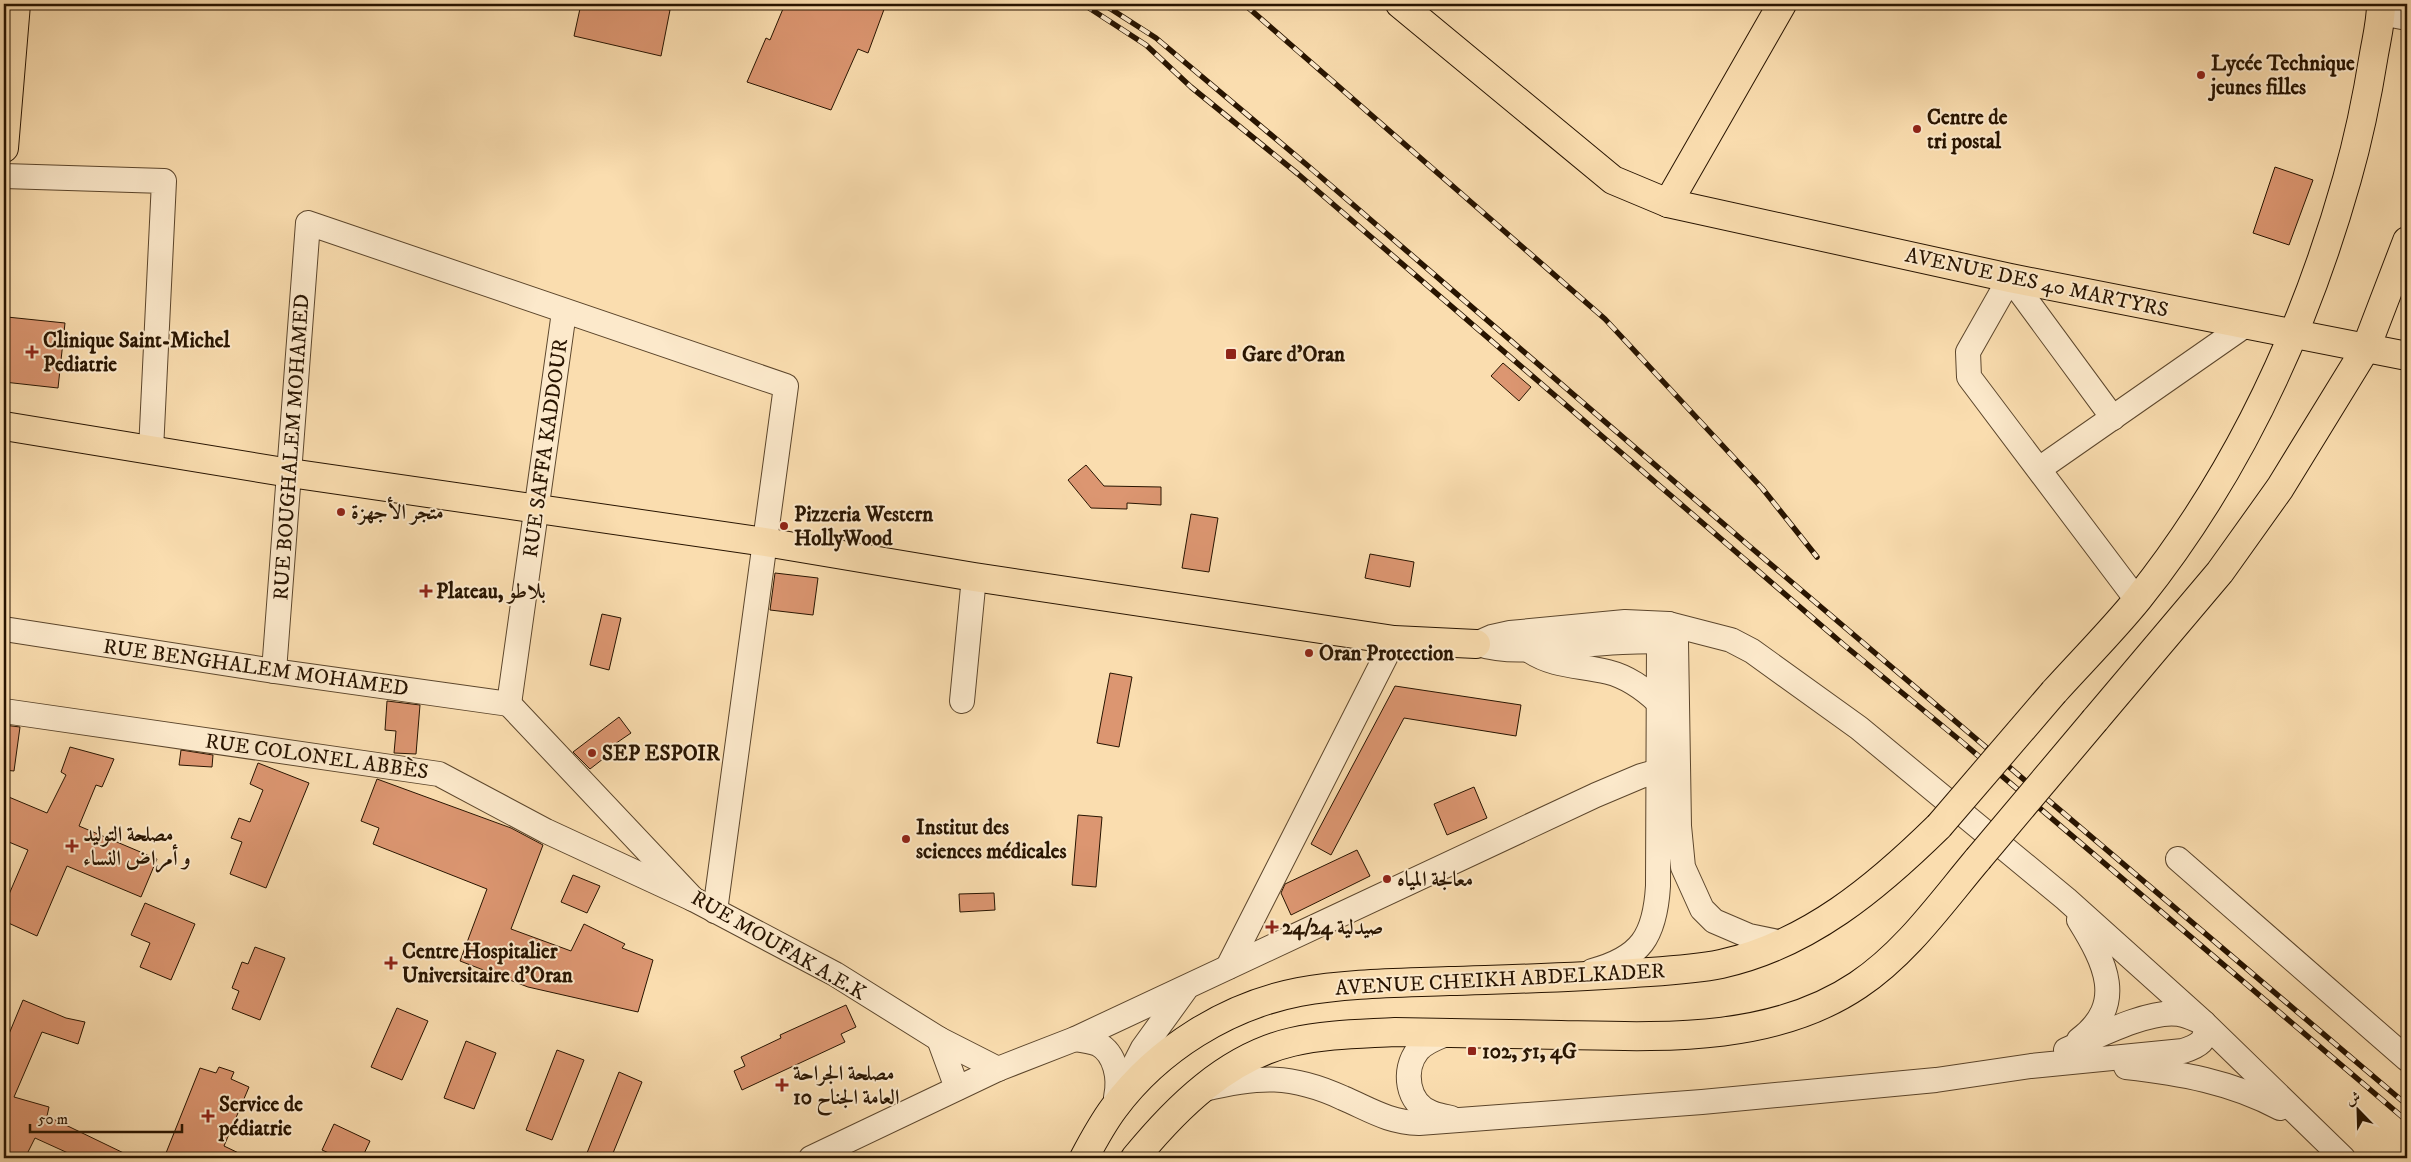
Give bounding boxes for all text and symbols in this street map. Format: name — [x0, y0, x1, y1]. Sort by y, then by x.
place label: Lycée Technique jeunes filles — [2207, 51, 2355, 102]
marker: Lycée Technique jeunes filles — [2195, 69, 2207, 81]
place label: Centre de tri postal — [1927, 105, 2008, 155]
marker: Centre de tri postal — [1911, 123, 1923, 135]
street label: AVENUE DES 40 MARTYRS — [1903, 242, 2171, 324]
street label: RUE BOUGHALEM MOHAMED — [268, 293, 316, 601]
place label: Clinique Saint-Michel Pediatrie — [43, 328, 231, 378]
street label: RUE SAFFA KADDOUR — [518, 337, 574, 559]
place label: Gare d'Oran — [1242, 342, 1346, 368]
marker: Clinique Saint-Michel Pediatrie — [25, 345, 39, 359]
marker: Gare d'Oran — [1224, 347, 1238, 361]
place label: متجر الأجهزة — [351, 496, 444, 526]
place label: Pizzeria Western HollyWood — [794, 502, 934, 552]
marker: متجر الأجهزة — [335, 506, 347, 518]
marker: Pizzeria Western HollyWood — [778, 520, 790, 532]
place label: Plateau, بلاطو — [436, 579, 546, 605]
marker: Plateau, بلاطو — [420, 585, 432, 597]
street label: RUE BENGHALEM MOHAMED — [101, 634, 410, 702]
place label: Oran Protection — [1319, 641, 1455, 667]
marker: Oran Protection — [1303, 647, 1315, 659]
street label: RUE COLONEL ABBÈS — [204, 727, 430, 786]
place label: SEP ESPOIR — [602, 741, 721, 767]
marker: SEP ESPOIR — [586, 747, 598, 759]
place label: Institut des sciences médicales — [916, 815, 1067, 865]
place label: مصلحة التوليد و أمراض النساء — [83, 822, 191, 873]
marker: Institut des sciences médicales — [900, 833, 912, 845]
marker: مصلحة التوليد و أمراض النساء — [65, 839, 79, 853]
place label: معالجة المياه — [1397, 867, 1473, 893]
marker: معالجة المياه — [1381, 873, 1393, 885]
street label: RUE MOUFAK A.E.K — [686, 885, 871, 1007]
place label: صيدلية 24/24 — [1282, 915, 1383, 941]
marker: صيدلية 24/24 — [1266, 921, 1278, 933]
place label: Centre Hospitalier Universitaire d'Oran — [402, 939, 574, 989]
marker: Centre Hospitalier Universitaire d'Oran — [384, 956, 398, 970]
street label: AVENUE CHEIKH ABDELKADER — [1334, 958, 1666, 1002]
place label: 102, 51, 4G — [1482, 1039, 1577, 1065]
marker: 102, 51, 4G — [1466, 1045, 1478, 1057]
place label: مصلحة الجراحة العامة الجناح 10 — [793, 1061, 899, 1116]
marker: مصلحة الجراحة العامة الجناح 10 — [775, 1078, 789, 1092]
north arrow — [2334, 1084, 2384, 1134]
text: ش — [2343, 1088, 2363, 1110]
place label: Service de pédiatrie — [218, 1092, 303, 1142]
scale bar — [30, 1102, 182, 1134]
marker: Service de pédiatrie — [201, 1109, 215, 1123]
text: 50 m — [38, 1110, 68, 1129]

